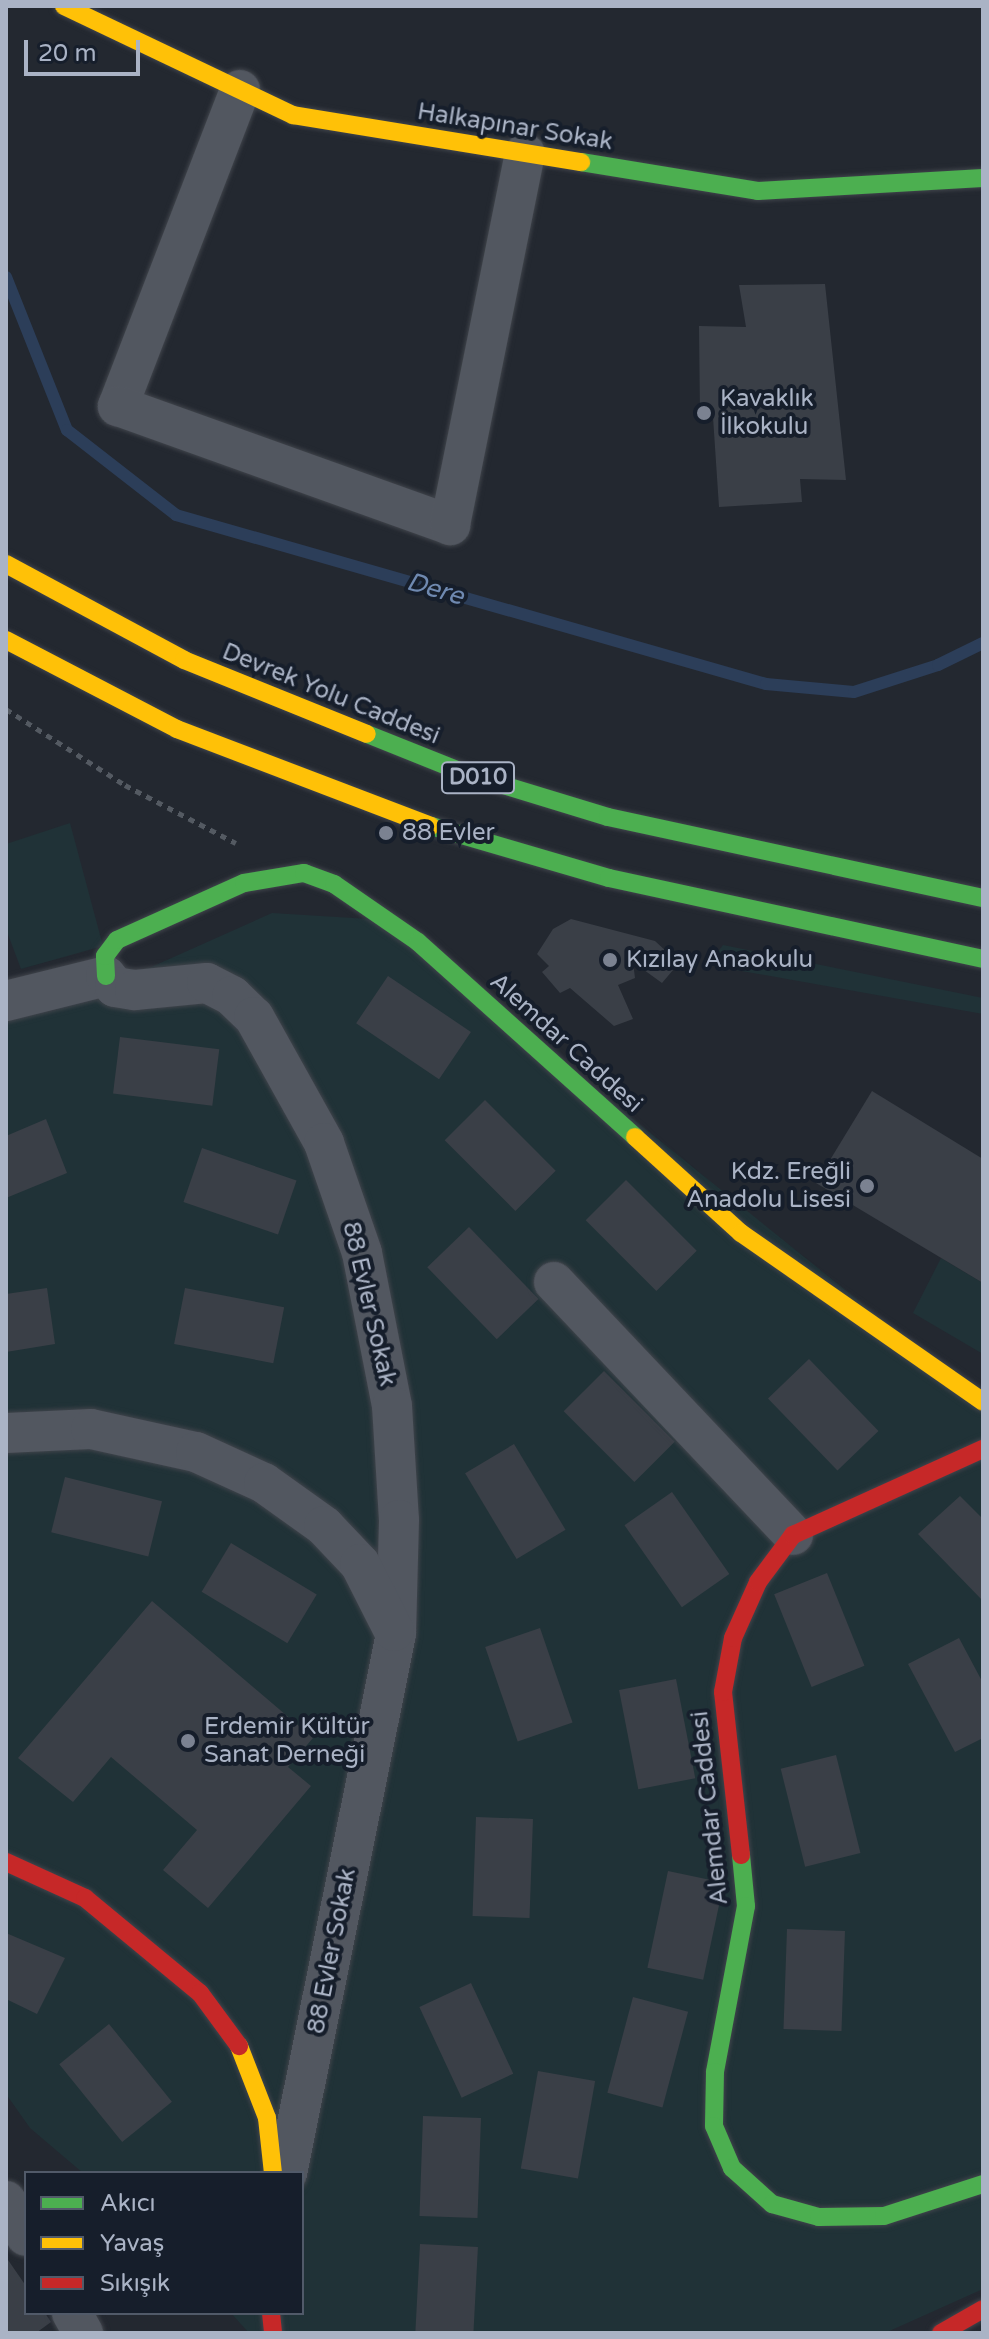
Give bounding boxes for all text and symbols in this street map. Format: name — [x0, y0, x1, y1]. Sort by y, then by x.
scale bar — [28, 24, 144, 74]
text: 20 m — [38, 39, 96, 68]
street label: Halkapınar Sokak — [415, 97, 615, 157]
place label: Kavaklık İlkokulu — [720, 385, 814, 441]
marker: Kavaklık İlkokulu — [695, 404, 713, 422]
water label: Dere — [403, 566, 467, 612]
street label: Devrek Yolu Caddesi — [218, 637, 444, 751]
road number: D010 — [440, 760, 516, 796]
place label: 88 Evler — [402, 819, 495, 847]
marker: 88 Evler — [377, 824, 395, 842]
place label: Kızılay Anaokulu — [626, 946, 813, 974]
marker: Kızılay Anaokulu — [601, 951, 619, 969]
street label: Alemdar Caddesi — [484, 967, 648, 1119]
place label: Kdz. Ereğli Anadolu Lisesi — [686, 1158, 851, 1214]
marker: Kdz. Ereğli Anadolu Lisesi — [858, 1177, 876, 1195]
street label: 88 Evler Sokak — [336, 1219, 402, 1389]
street label: Alemdar Caddesi — [685, 1710, 735, 1906]
place label: Erdemir Kültür Sanat Derneği — [204, 1713, 370, 1769]
marker: Erdemir Kültür Sanat Derneği — [179, 1732, 197, 1750]
street label: 88 Evler Sokak — [302, 1866, 362, 2036]
legend — [24, 2171, 304, 2315]
text: Akıcı — [100, 2189, 156, 2218]
text: Yavaş — [100, 2229, 164, 2258]
text: Sıkışık — [100, 2269, 170, 2298]

